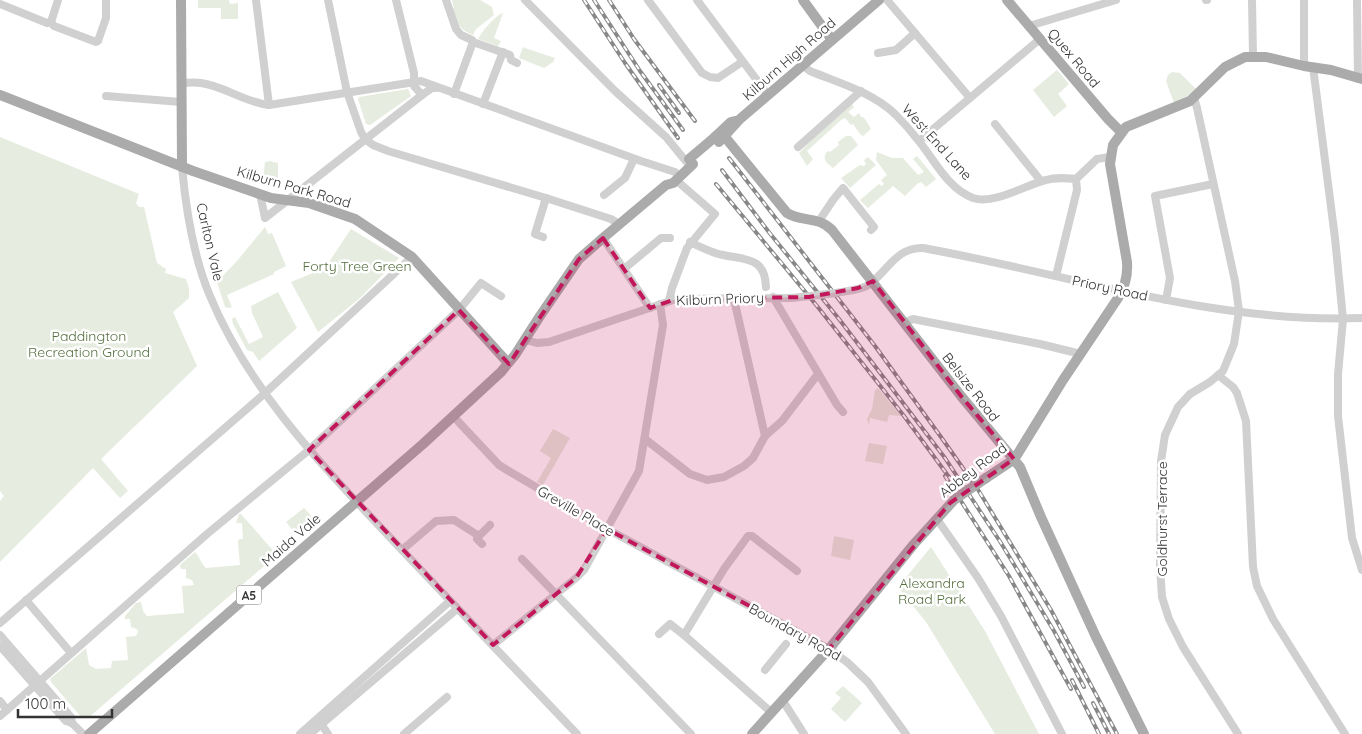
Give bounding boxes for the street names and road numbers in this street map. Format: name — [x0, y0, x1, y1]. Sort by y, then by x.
street label: Kilburn High Road — [739, 14, 839, 104]
street label: Quex Road — [1044, 25, 1104, 91]
street label: West End Lane — [898, 100, 976, 184]
street label: Kilburn Park Road — [235, 162, 353, 212]
street label: Carlton Vale — [192, 201, 228, 283]
street label: Priory Road — [1070, 271, 1150, 305]
street label: Kilburn Priory — [676, 288, 764, 310]
street label: Belsize Road — [938, 349, 1004, 425]
street label: Abbey Road — [935, 439, 1011, 501]
street label: Goldhurst Terrace — [1153, 461, 1171, 577]
street label: Greville Place — [534, 482, 618, 540]
street label: Maida Vale — [258, 509, 324, 571]
road number: A5 — [236, 586, 262, 604]
street label: Boundary Road — [746, 599, 844, 665]

